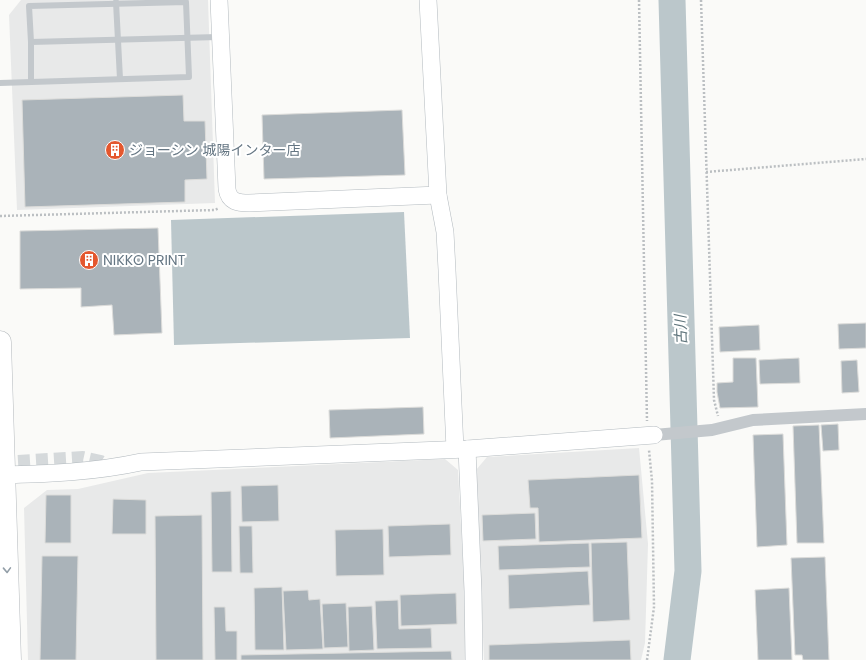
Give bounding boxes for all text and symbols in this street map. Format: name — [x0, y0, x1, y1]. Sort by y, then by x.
building icon: ジョーシン 城陽インター店 — [104, 139, 126, 161]
place label: ジョーシン 城陽インター店 — [129, 140, 300, 160]
building icon: NIKKO PRINT — [78, 249, 100, 271]
place label: NIKKO PRINT — [103, 250, 186, 270]
water label: 古川 — [669, 313, 692, 345]
one-way arrow — [3, 567, 12, 573]

